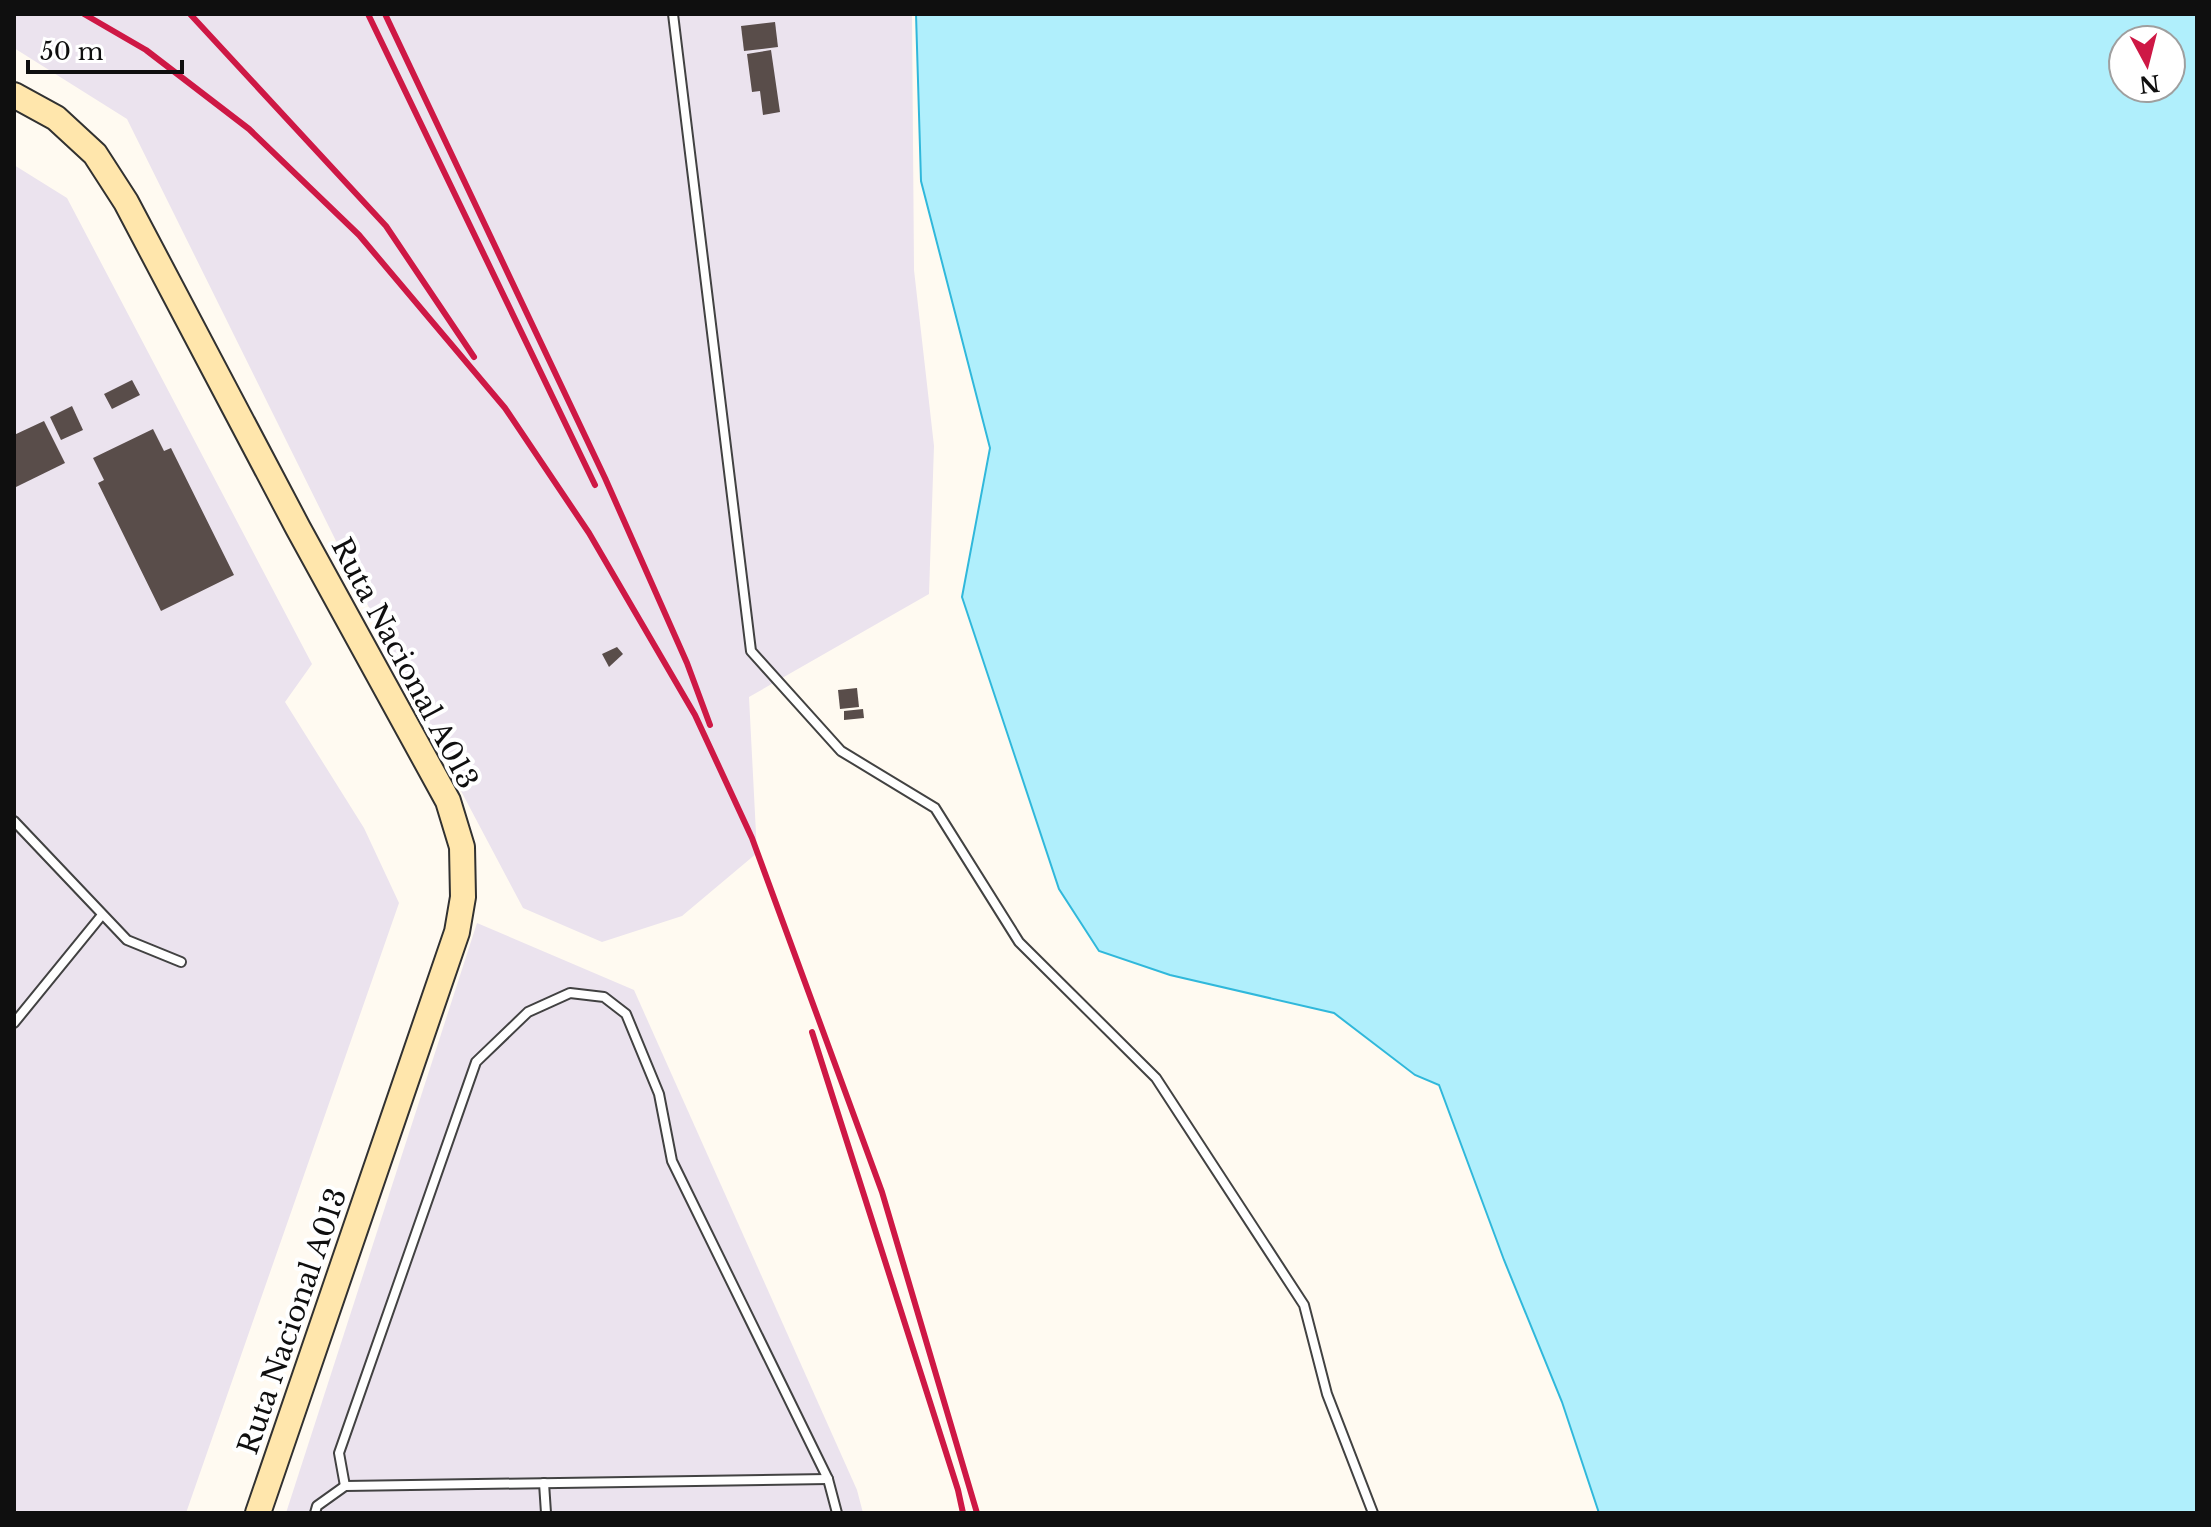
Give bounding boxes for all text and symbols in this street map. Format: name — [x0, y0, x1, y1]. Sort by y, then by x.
scale bar — [28, 24, 182, 74]
north arrow — [2107, 24, 2187, 104]
text: 50 m — [40, 37, 104, 66]
text: N — [2137, 69, 2161, 98]
street label: Ruta Nacional A013 — [324, 532, 486, 795]
street label: Ruta Nacional A013 — [230, 1184, 354, 1459]

